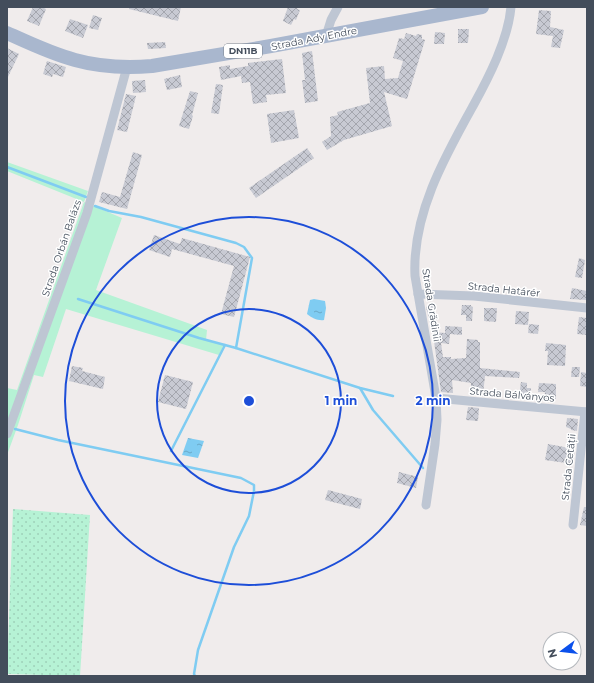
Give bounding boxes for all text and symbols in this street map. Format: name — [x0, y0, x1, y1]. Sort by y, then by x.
street label: Strada Ady Endre — [270, 24, 358, 53]
road number: DN11B — [224, 44, 262, 58]
street label: Strada Orbán Balázs — [39, 198, 84, 298]
street label: Strada Grădinii — [419, 268, 444, 343]
street label: Strada Határér — [467, 279, 541, 300]
street label: Strada Bálványos — [469, 384, 555, 405]
text: 1 min — [325, 393, 357, 408]
text: 2 min — [416, 393, 450, 408]
centre of rings — [242, 394, 256, 408]
street label: Strada Cetății — [559, 433, 578, 501]
north arrow — [542, 631, 582, 671]
text: N — [544, 647, 560, 660]

